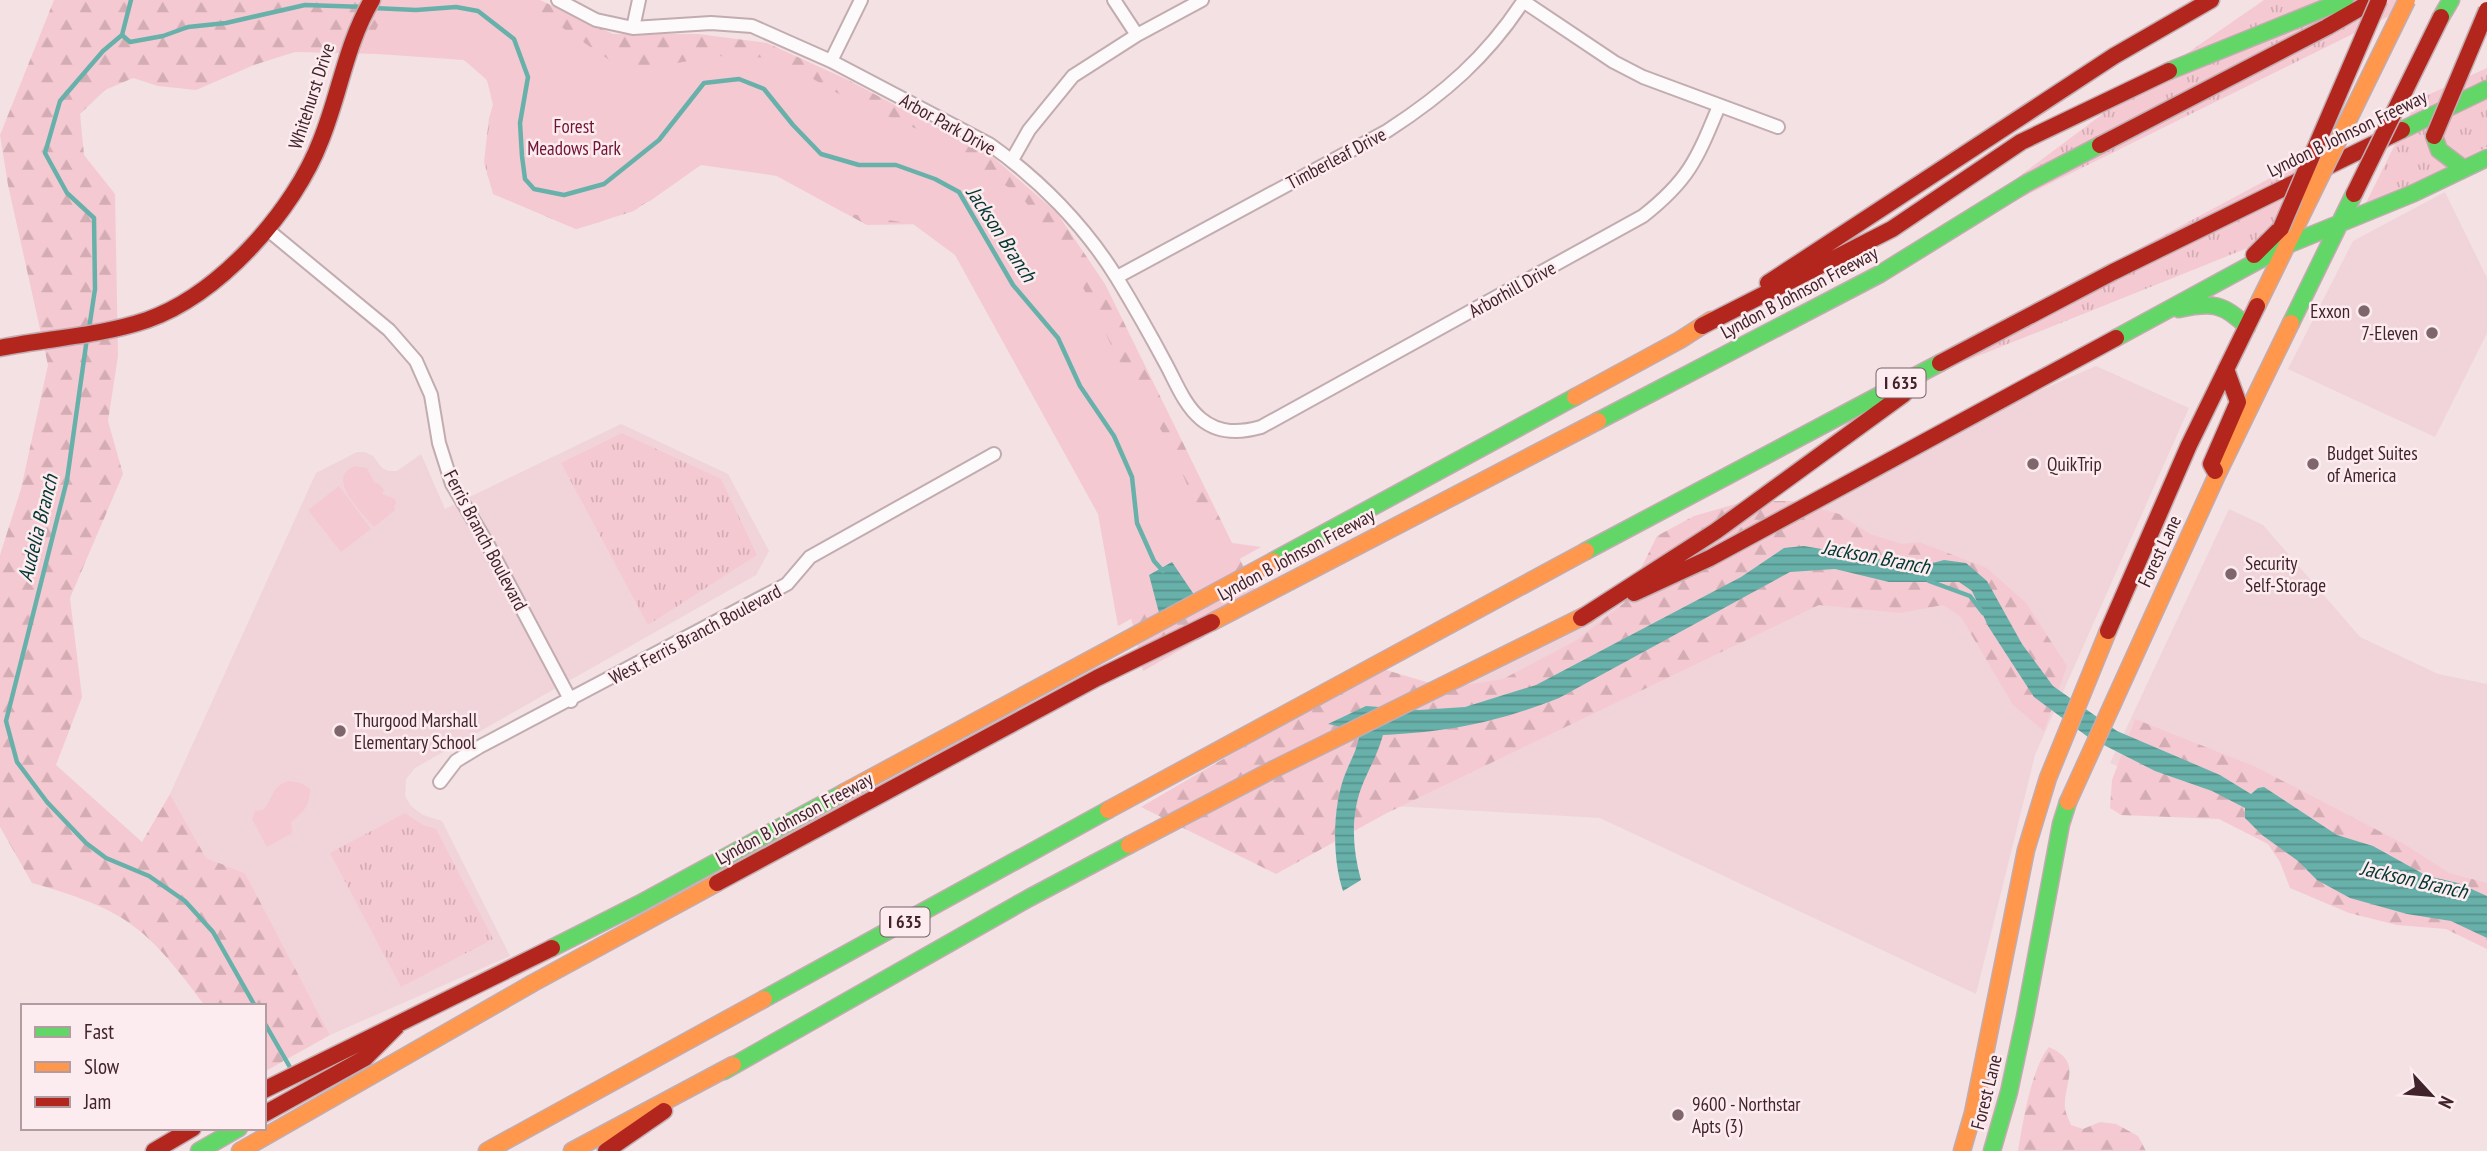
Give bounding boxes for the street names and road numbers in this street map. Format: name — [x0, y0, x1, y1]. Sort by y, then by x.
street label: Whitehurst Drive — [283, 40, 339, 152]
street label: Lyndon B Johnson Freeway — [2263, 84, 2431, 182]
street label: Arbor Park Drive — [896, 88, 1000, 160]
street label: Timberleaf Drive — [1282, 122, 1390, 194]
street label: Lyndon B Johnson Freeway — [1716, 240, 1882, 344]
street label: Arborhill Drive — [1464, 255, 1560, 323]
road number: I 635 — [1876, 368, 1926, 398]
street label: Ferris Branch Boulevard — [439, 466, 533, 614]
street label: Lyndon B Johnson Freeway — [1213, 502, 1379, 606]
street label: Forest Lane — [2132, 511, 2186, 591]
street label: West Ferris Branch Boulevard — [605, 579, 785, 689]
street label: Lyndon B Johnson Freeway — [711, 766, 877, 870]
road number: I 635 — [880, 908, 930, 937]
street label: Forest Lane — [1965, 1052, 2007, 1132]

